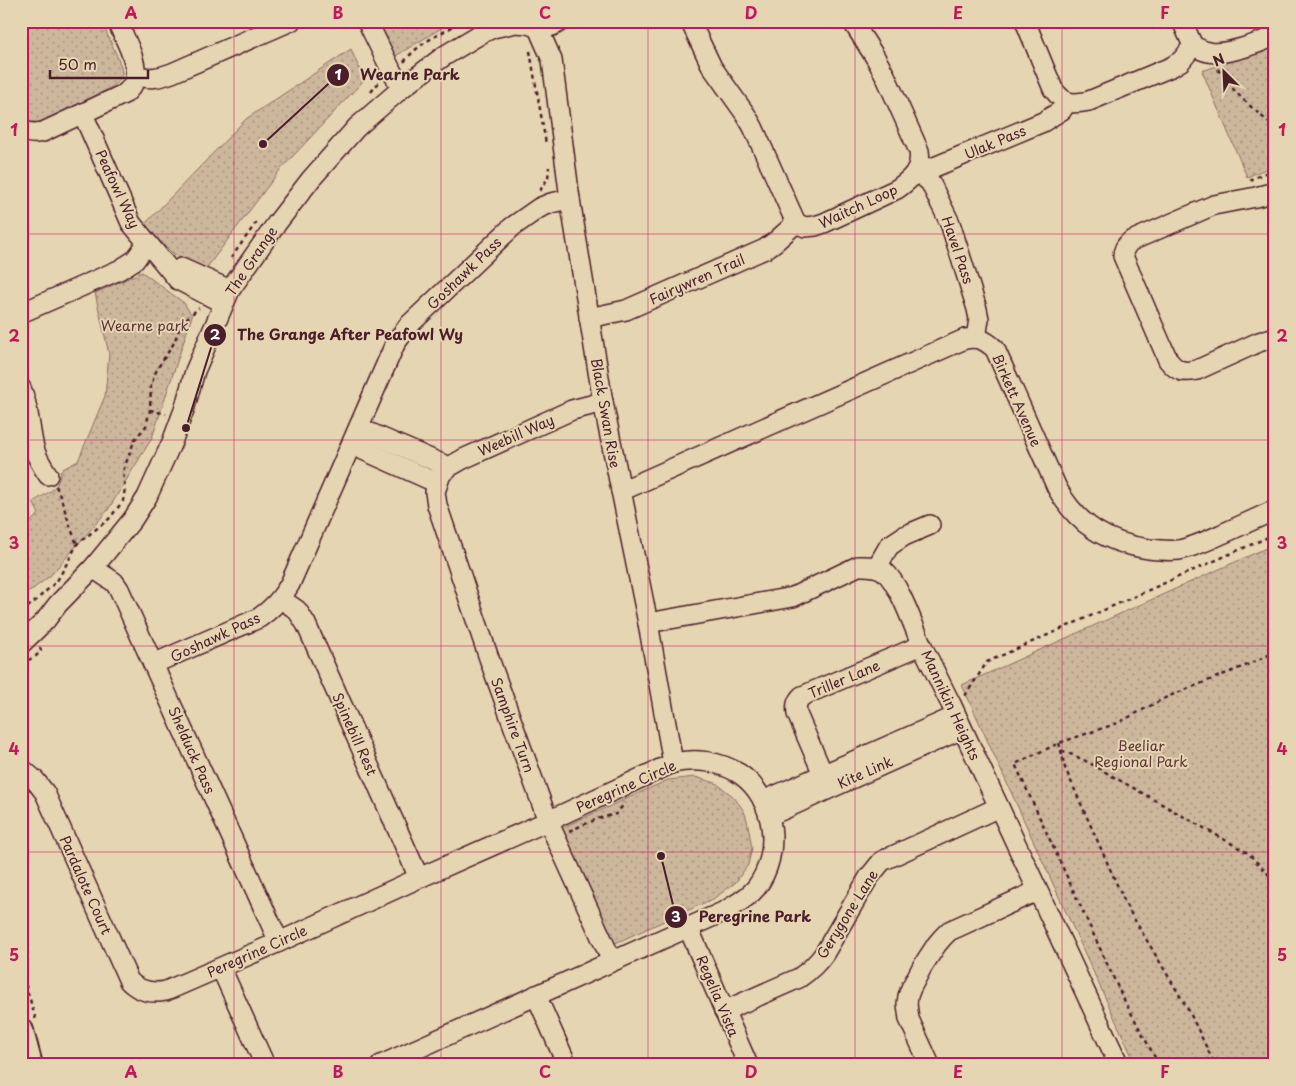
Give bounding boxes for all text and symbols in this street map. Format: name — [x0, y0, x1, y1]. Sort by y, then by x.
text: A — [125, 0, 138, 24]
text: B — [333, 0, 344, 24]
text: C — [539, 0, 551, 24]
text: D — [745, 0, 757, 24]
text: E — [953, 0, 963, 24]
text: F — [1160, 0, 1170, 24]
scale bar — [50, 48, 148, 80]
north arrow — [1198, 48, 1248, 98]
text: N — [1209, 48, 1228, 72]
text: 50 m — [58, 52, 97, 75]
callout: Wearne Park — [325, 60, 471, 90]
text: 1 — [334, 62, 342, 85]
text: Wearne Park — [360, 62, 460, 85]
text: 1 — [10, 117, 18, 141]
text: 1 — [1278, 117, 1286, 141]
street label: Ulak Pass — [961, 119, 1029, 164]
street label: Peafowl Way — [91, 146, 145, 232]
street label: Waitch Loop — [815, 179, 901, 233]
street label: Havel Pass — [937, 213, 979, 287]
street label: The Grange — [220, 222, 282, 300]
street label: Goshawk Pass — [422, 232, 506, 314]
street label: Fairywren Trail — [646, 248, 748, 310]
park label: Wearne park — [101, 315, 190, 336]
callout: The Grange After Peafowl Wy — [202, 320, 473, 350]
text: 2 — [210, 322, 221, 345]
text: The Grange After Peafowl Wy — [237, 322, 463, 345]
text: 2 — [8, 323, 20, 347]
text: 2 — [1276, 323, 1288, 347]
street label: Birkett Avenue — [987, 350, 1047, 450]
street label: Black Swan Rise — [586, 356, 626, 470]
street label: Weebill Way — [475, 409, 557, 461]
text: 3 — [9, 530, 19, 554]
text: 3 — [1277, 530, 1287, 554]
street label: Goshawk Pass — [167, 607, 264, 667]
street label: Mannikin Heights — [916, 646, 986, 764]
street label: Triller Lane — [805, 654, 883, 704]
street label: Samphire Turn — [486, 674, 540, 776]
street label: Spinebill Rest — [327, 689, 383, 779]
street label: Shelduck Pass — [163, 703, 221, 798]
park label: Beeliar Regional Park — [1094, 735, 1188, 772]
text: 4 — [9, 736, 20, 760]
text: 4 — [1277, 736, 1288, 760]
street label: Kite Link — [834, 750, 896, 793]
street label: Peregrine Circle — [572, 754, 680, 818]
street label: Pardalote Court — [55, 832, 117, 938]
street label: Gerygone Lane — [811, 865, 883, 963]
callout: Peregrine Park — [664, 902, 822, 932]
text: 3 — [671, 904, 681, 927]
text: Peregrine Park — [699, 904, 811, 927]
street label: Peregrine Circle — [203, 919, 311, 983]
text: 5 — [9, 942, 19, 966]
text: 5 — [1277, 942, 1287, 966]
street label: Regelia Vista — [691, 952, 745, 1040]
text: A — [125, 1059, 138, 1083]
text: B — [333, 1059, 344, 1083]
text: C — [539, 1059, 551, 1083]
text: D — [745, 1059, 757, 1083]
text: E — [953, 1059, 963, 1083]
text: F — [1160, 1059, 1170, 1083]

